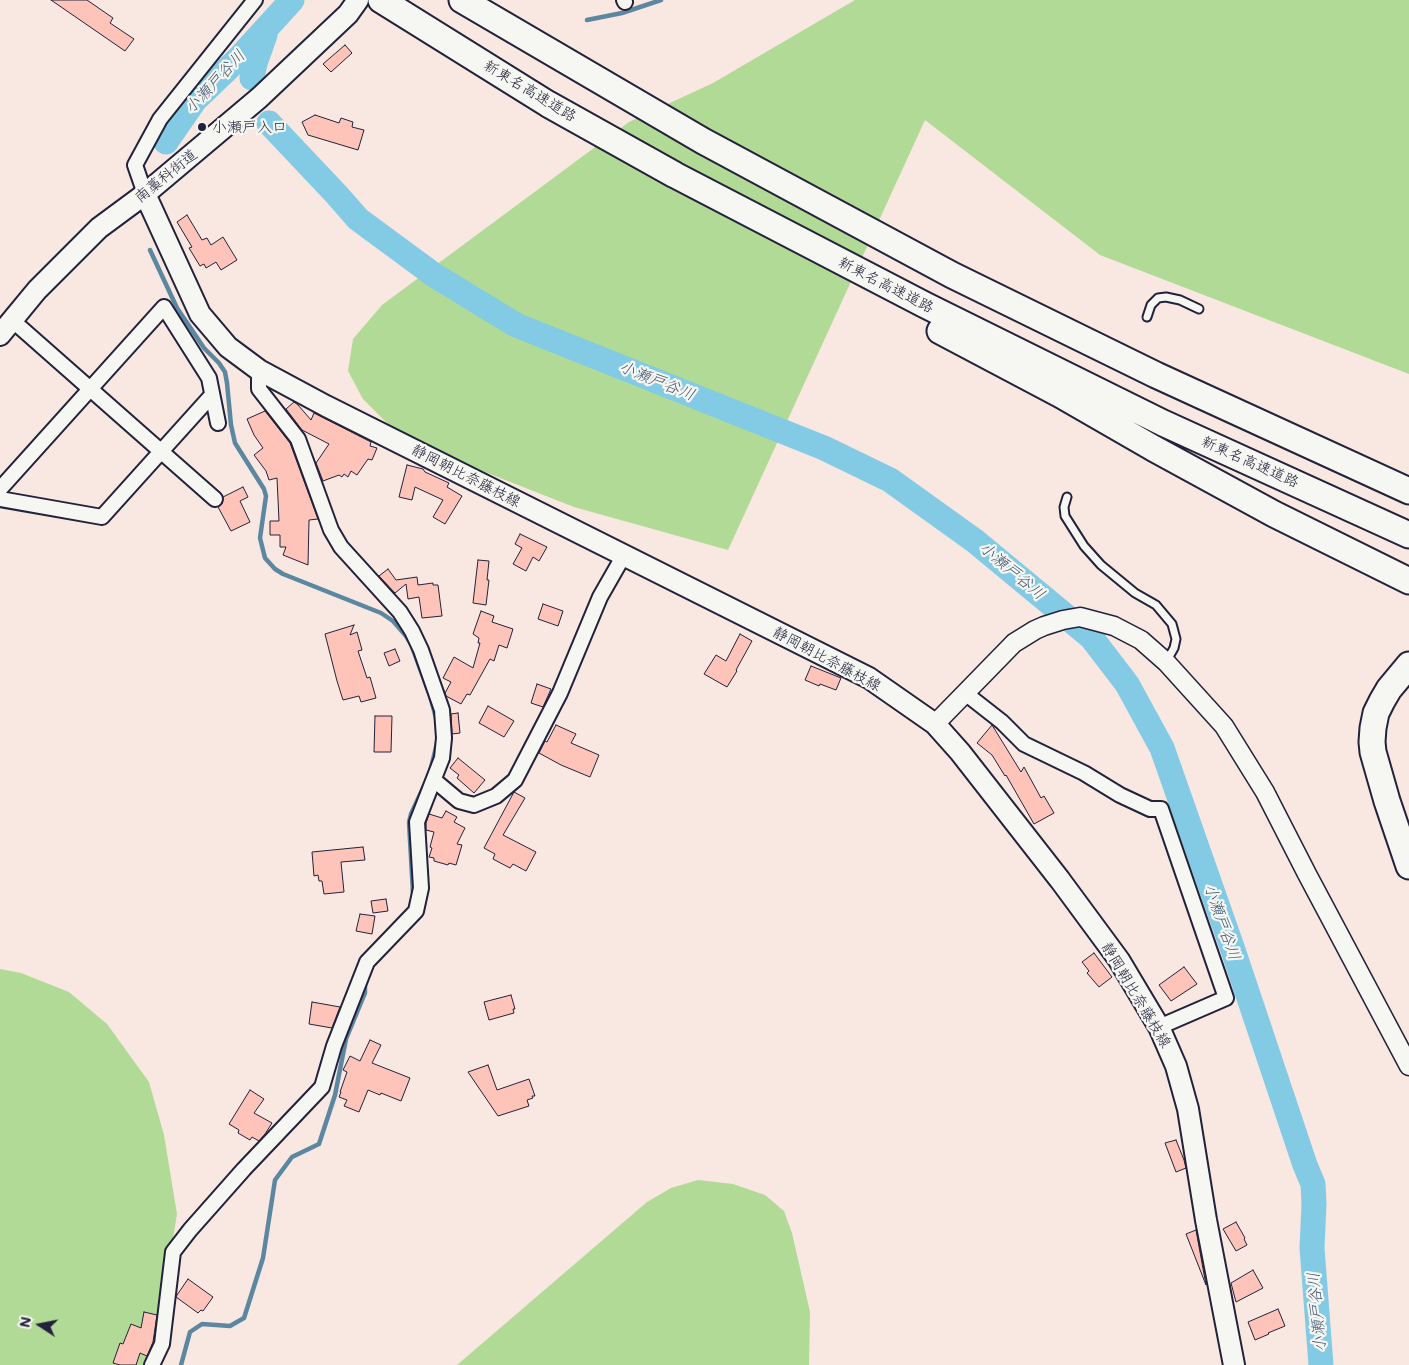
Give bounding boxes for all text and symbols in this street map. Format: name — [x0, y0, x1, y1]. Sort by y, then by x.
water label: 小瀬戸谷川 — [181, 46, 249, 118]
street label: 新東名高速道路 — [480, 56, 580, 126]
place label: 小瀬戸入口 — [212, 118, 287, 136]
marker: 小瀬戸入口 — [196, 121, 208, 133]
street label: 南藁科街道 — [131, 145, 201, 207]
street label: 新東名高速道路 — [835, 253, 937, 317]
water label: 小瀬戸谷川 — [616, 357, 698, 405]
street label: 新東名高速道路 — [1198, 432, 1302, 492]
street label: 静岡朝比奈藤枝線 — [408, 441, 524, 511]
water label: 小瀬戸谷川 — [975, 538, 1049, 604]
street label: 静岡朝比奈藤枝線 — [770, 623, 884, 695]
water label: 小瀬戸谷川 — [1200, 881, 1244, 963]
street label: 静岡朝比奈藤枝線 — [1097, 939, 1175, 1051]
water label: 小瀬戸谷川 — [1304, 1271, 1330, 1353]
north arrow — [15, 1300, 65, 1350]
text: N — [14, 1315, 35, 1329]

